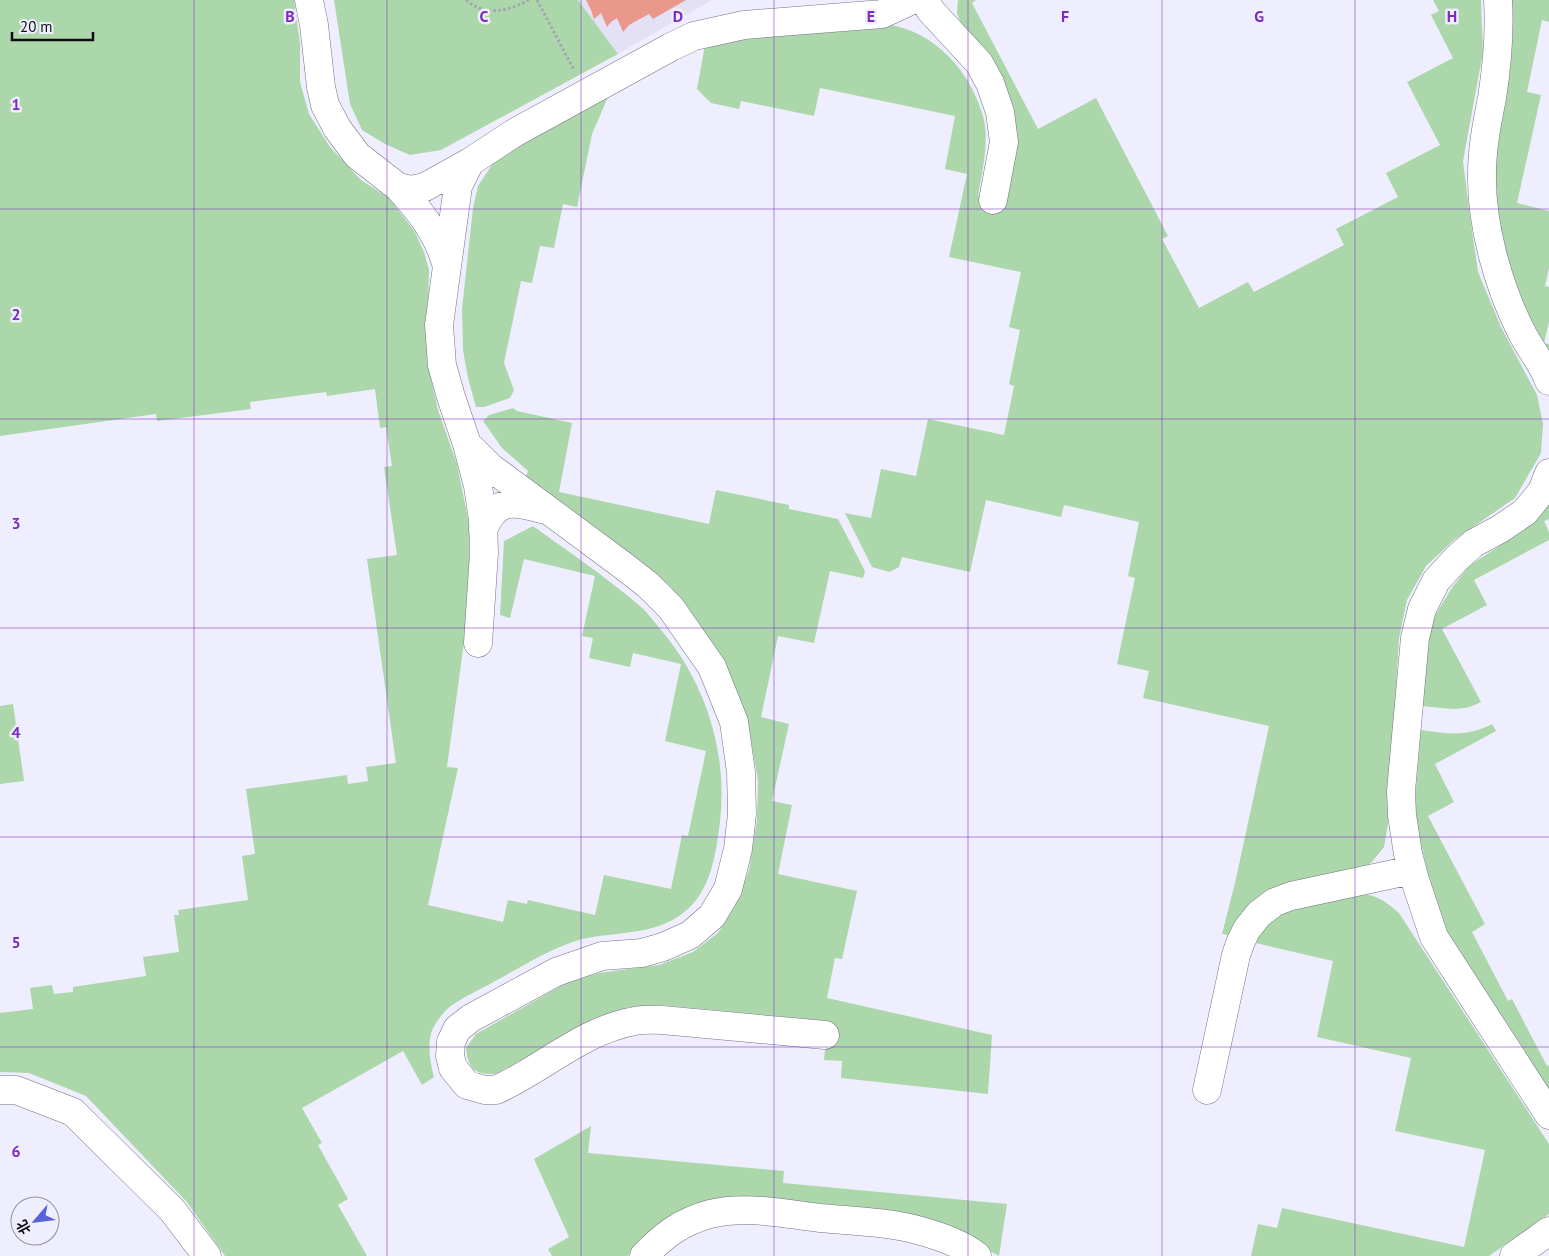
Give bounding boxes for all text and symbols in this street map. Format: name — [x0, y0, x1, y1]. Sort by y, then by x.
text: B — [285, 6, 295, 26]
text: C — [480, 6, 489, 26]
text: D — [673, 6, 683, 26]
text: E — [867, 6, 875, 26]
text: F — [1061, 6, 1069, 26]
text: G — [1254, 6, 1264, 26]
text: H — [1447, 6, 1457, 26]
scale bar — [12, 10, 94, 42]
text: 20 m — [20, 17, 53, 36]
text: 1 — [11, 94, 21, 114]
text: 2 — [11, 304, 21, 324]
text: 3 — [11, 513, 21, 533]
text: 4 — [11, 722, 21, 742]
text: 5 — [11, 932, 21, 952]
text: 6 — [11, 1141, 21, 1161]
north arrow — [10, 1196, 60, 1246]
text: 北 — [12, 1217, 35, 1238]

